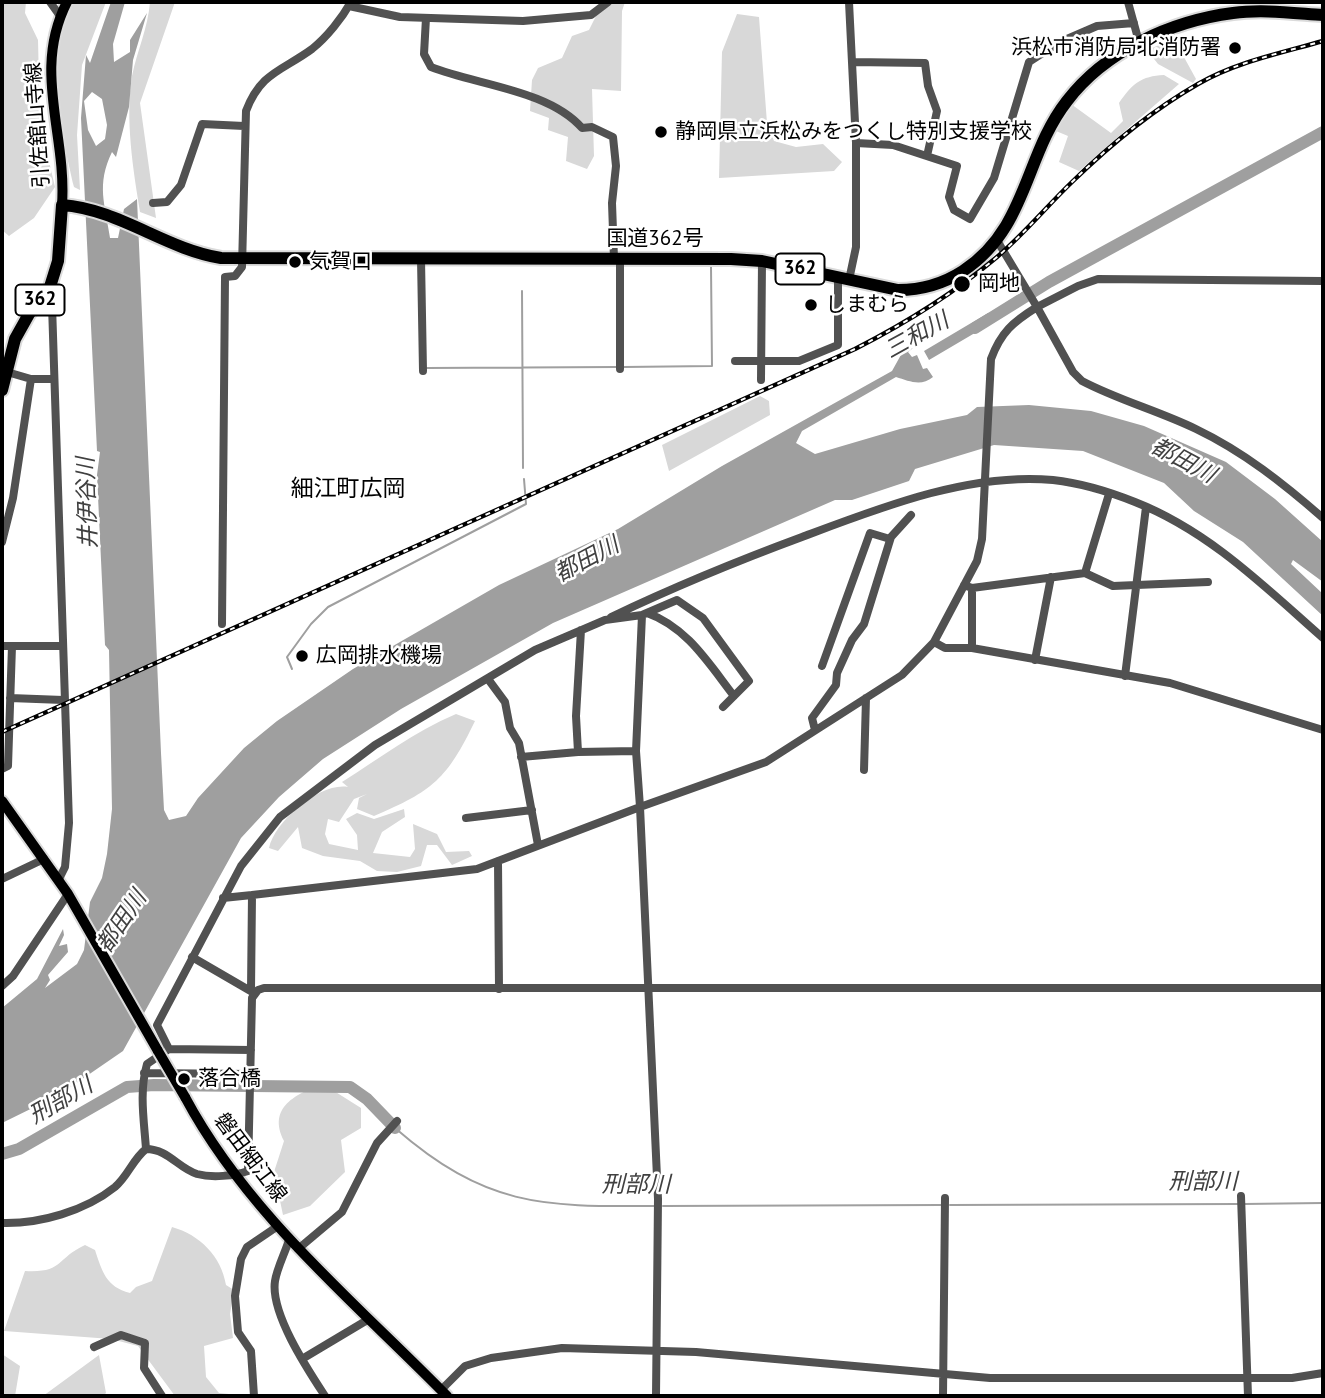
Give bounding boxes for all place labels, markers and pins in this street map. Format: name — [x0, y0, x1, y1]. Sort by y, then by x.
place label: 浜松市消防局北消防署 — [1011, 35, 1221, 61]
marker: 浜松市消防局北消防署 — [1227, 40, 1243, 56]
place label: 静岡県立浜松みをつくし特別支援学校 — [675, 119, 1032, 145]
marker: 静岡県立浜松みをつくし特別支援学校 — [653, 124, 669, 140]
place label: 気賀口 — [309, 249, 372, 275]
marker: 気賀口 — [287, 254, 303, 270]
place label: 岡地 — [978, 271, 1020, 297]
marker: 岡地 — [952, 274, 972, 294]
place label: しまむら — [825, 292, 909, 318]
marker: しまむら — [803, 297, 819, 313]
place label: 広岡排水機場 — [316, 643, 442, 669]
marker: 広岡排水機場 — [294, 648, 310, 664]
place label: 落合橋 — [198, 1066, 261, 1092]
marker: 落合橋 — [176, 1071, 192, 1087]

